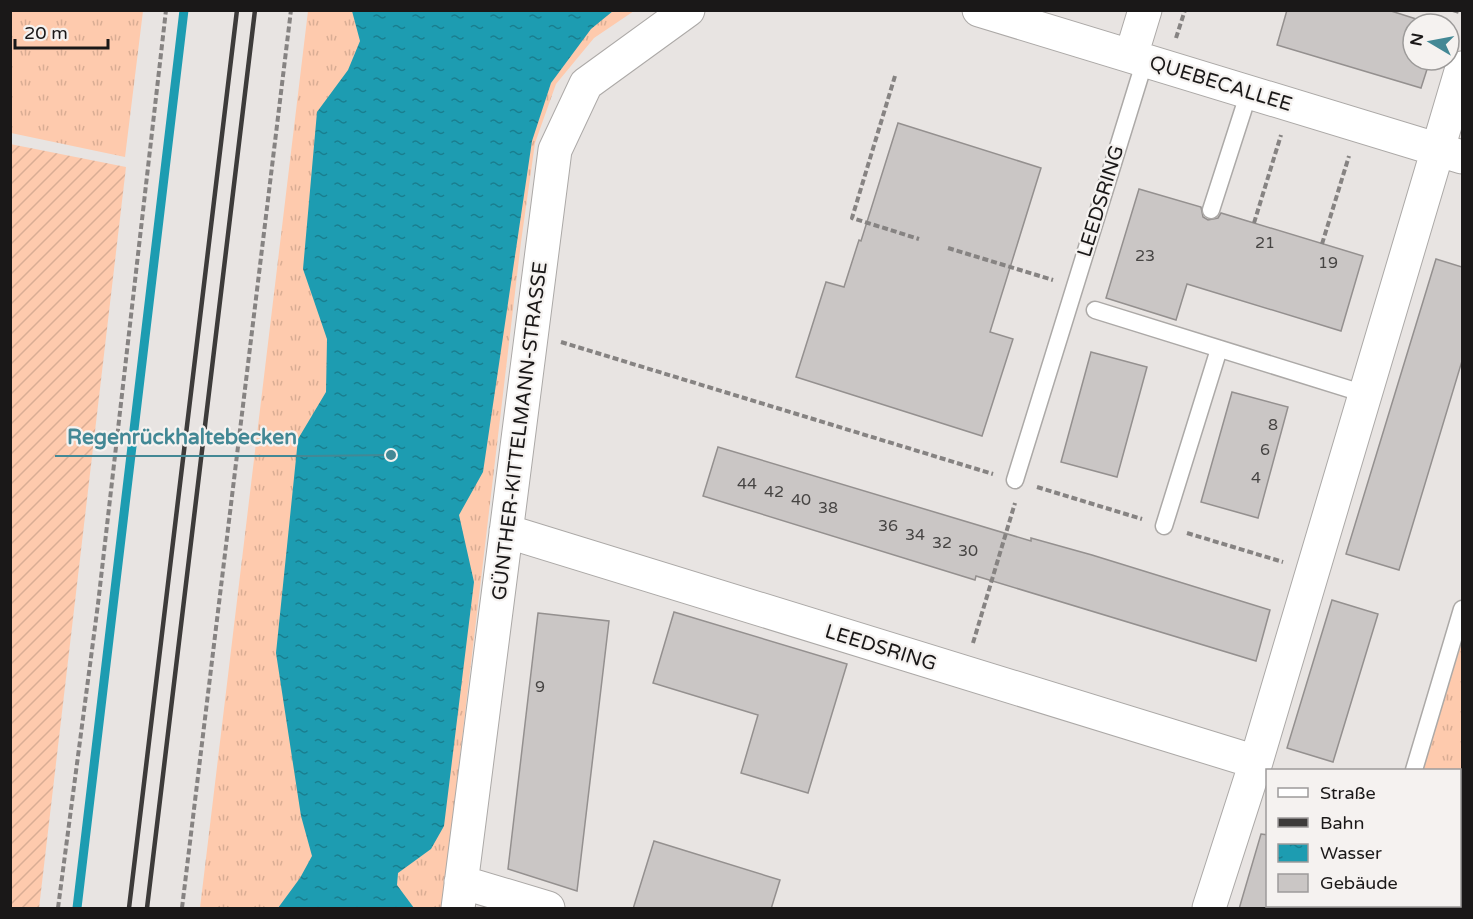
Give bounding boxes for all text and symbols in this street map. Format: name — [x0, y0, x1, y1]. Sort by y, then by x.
scale bar — [15, 12, 108, 50]
north arrow — [1401, 12, 1461, 72]
text: 20 m — [24, 22, 68, 44]
text: N — [1406, 32, 1428, 48]
street label: QUEBECALLEE — [1146, 51, 1295, 117]
street label: LEEDSRING — [1073, 143, 1129, 260]
house number: 21 — [1255, 233, 1275, 253]
house number: 23 — [1135, 246, 1155, 266]
house number: 19 — [1318, 253, 1338, 273]
street label: GÜNTHER-KITTELMANN-STRASSE — [486, 260, 553, 602]
house number: 8 — [1268, 415, 1278, 435]
callout: Regenrückhaltebecken — [55, 417, 309, 456]
text: Regenrückhaltebecken — [67, 425, 297, 450]
house number: 6 — [1260, 440, 1270, 460]
house number: 4 — [1251, 468, 1261, 488]
house number: 44 — [737, 474, 757, 494]
house number: 42 — [764, 482, 784, 502]
house number: 40 — [791, 490, 811, 510]
house number: 38 — [818, 498, 838, 518]
house number: 36 — [878, 516, 898, 536]
house number: 34 — [905, 525, 925, 545]
house number: 32 — [932, 533, 952, 553]
house number: 30 — [958, 541, 978, 561]
street label: LEEDSRING — [822, 620, 939, 676]
house number: 9 — [535, 677, 545, 697]
legend — [1266, 769, 1461, 907]
text: Straße — [1320, 782, 1376, 804]
text: Bahn — [1320, 812, 1365, 834]
text: Wasser — [1320, 842, 1382, 864]
text: Gebäude — [1320, 872, 1398, 894]

